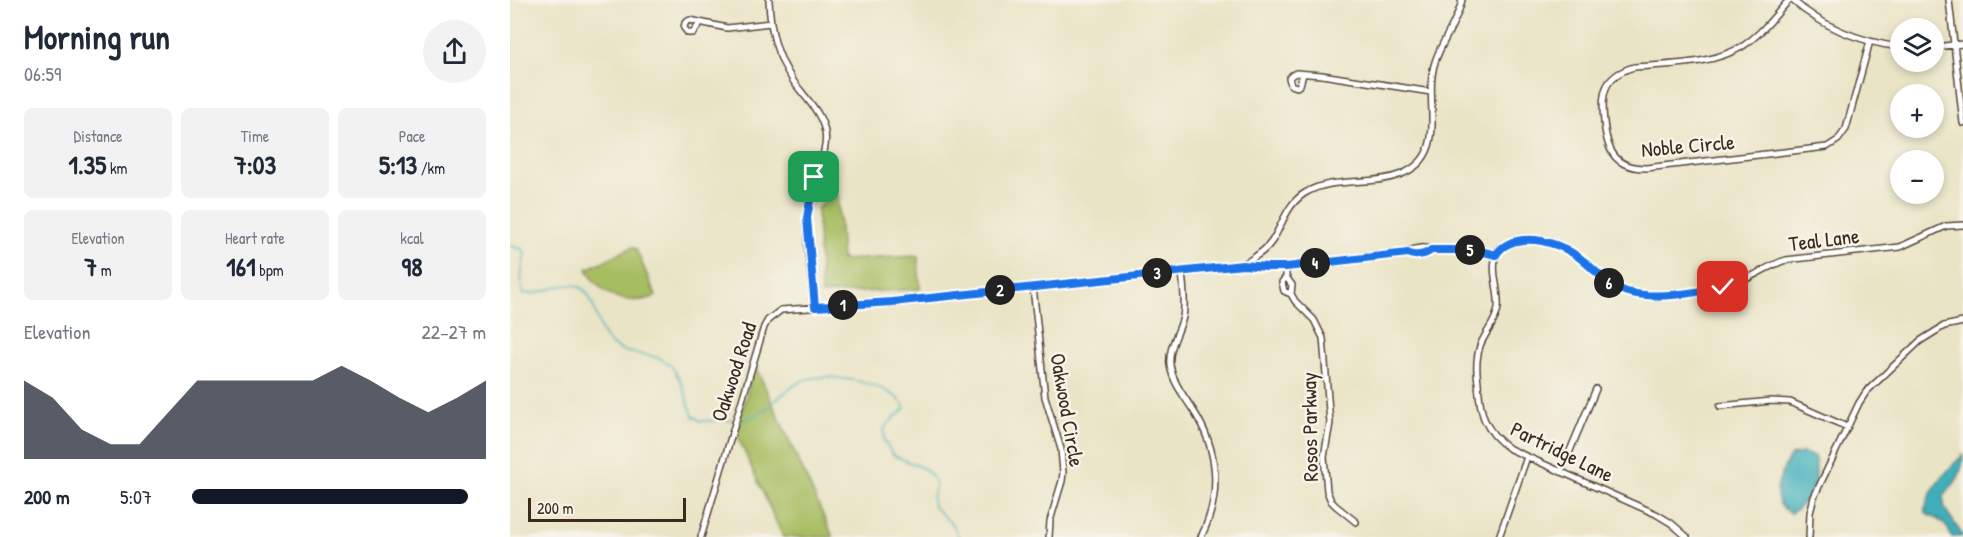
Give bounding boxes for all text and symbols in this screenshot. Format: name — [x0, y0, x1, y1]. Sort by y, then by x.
text: Morning run — [24, 15, 170, 59]
map controls — [1890, 18, 1944, 204]
button: layers — [1890, 18, 1944, 72]
button: share — [423, 20, 486, 83]
text: 06:59 — [24, 60, 61, 87]
button: + — [1890, 84, 1944, 138]
text: Distance — [74, 125, 122, 147]
text: Time — [241, 125, 269, 147]
text: Pace — [399, 125, 425, 147]
street label: Noble Circle — [1640, 127, 1736, 164]
text: 1.35 — [69, 147, 106, 182]
text: 7:03 — [234, 147, 276, 182]
text: 5:13 — [379, 147, 417, 182]
button: − — [1890, 150, 1944, 204]
pin — [788, 151, 839, 202]
text: km — [106, 157, 127, 179]
text: /km — [417, 157, 445, 179]
icon: arrive — [797, 160, 830, 193]
street label: Teal Lane — [1787, 221, 1861, 258]
text: Elevation — [71, 227, 125, 249]
text: Heart rate — [225, 227, 285, 249]
text: kcal — [400, 227, 424, 249]
pin: 5 — [1455, 235, 1485, 265]
text: 5 — [1467, 239, 1473, 261]
pin: 4 — [1300, 248, 1330, 278]
text: 7 — [84, 249, 97, 284]
text: 161 — [226, 249, 256, 284]
text: 98 — [402, 249, 422, 284]
text: 4 — [1312, 252, 1318, 274]
pin: 3 — [1142, 258, 1172, 288]
text: m — [97, 259, 112, 281]
text: bpm — [256, 259, 284, 281]
pin — [1697, 261, 1748, 312]
text: 3 — [1153, 262, 1161, 284]
pin: 6 — [1594, 268, 1624, 298]
icon: check — [1706, 270, 1739, 303]
text: 6 — [1606, 272, 1612, 294]
pin: 2 — [985, 275, 1015, 305]
text: 2 — [996, 279, 1004, 301]
pin: 1 — [828, 290, 858, 320]
text: 1 — [840, 294, 846, 316]
text: Elevation — [24, 318, 90, 345]
text: 22–27 m — [421, 318, 486, 345]
street label: Oakwood Road — [704, 319, 763, 425]
street label: Oakwood Circle — [1043, 351, 1092, 469]
street label: Rosos Parkway — [1294, 372, 1325, 482]
street label: Partridge Lane — [1506, 414, 1618, 489]
text: 200 m — [24, 483, 69, 510]
text: 5:07 — [120, 483, 152, 510]
scale bar — [528, 495, 686, 522]
text: 200 m — [537, 497, 573, 519]

